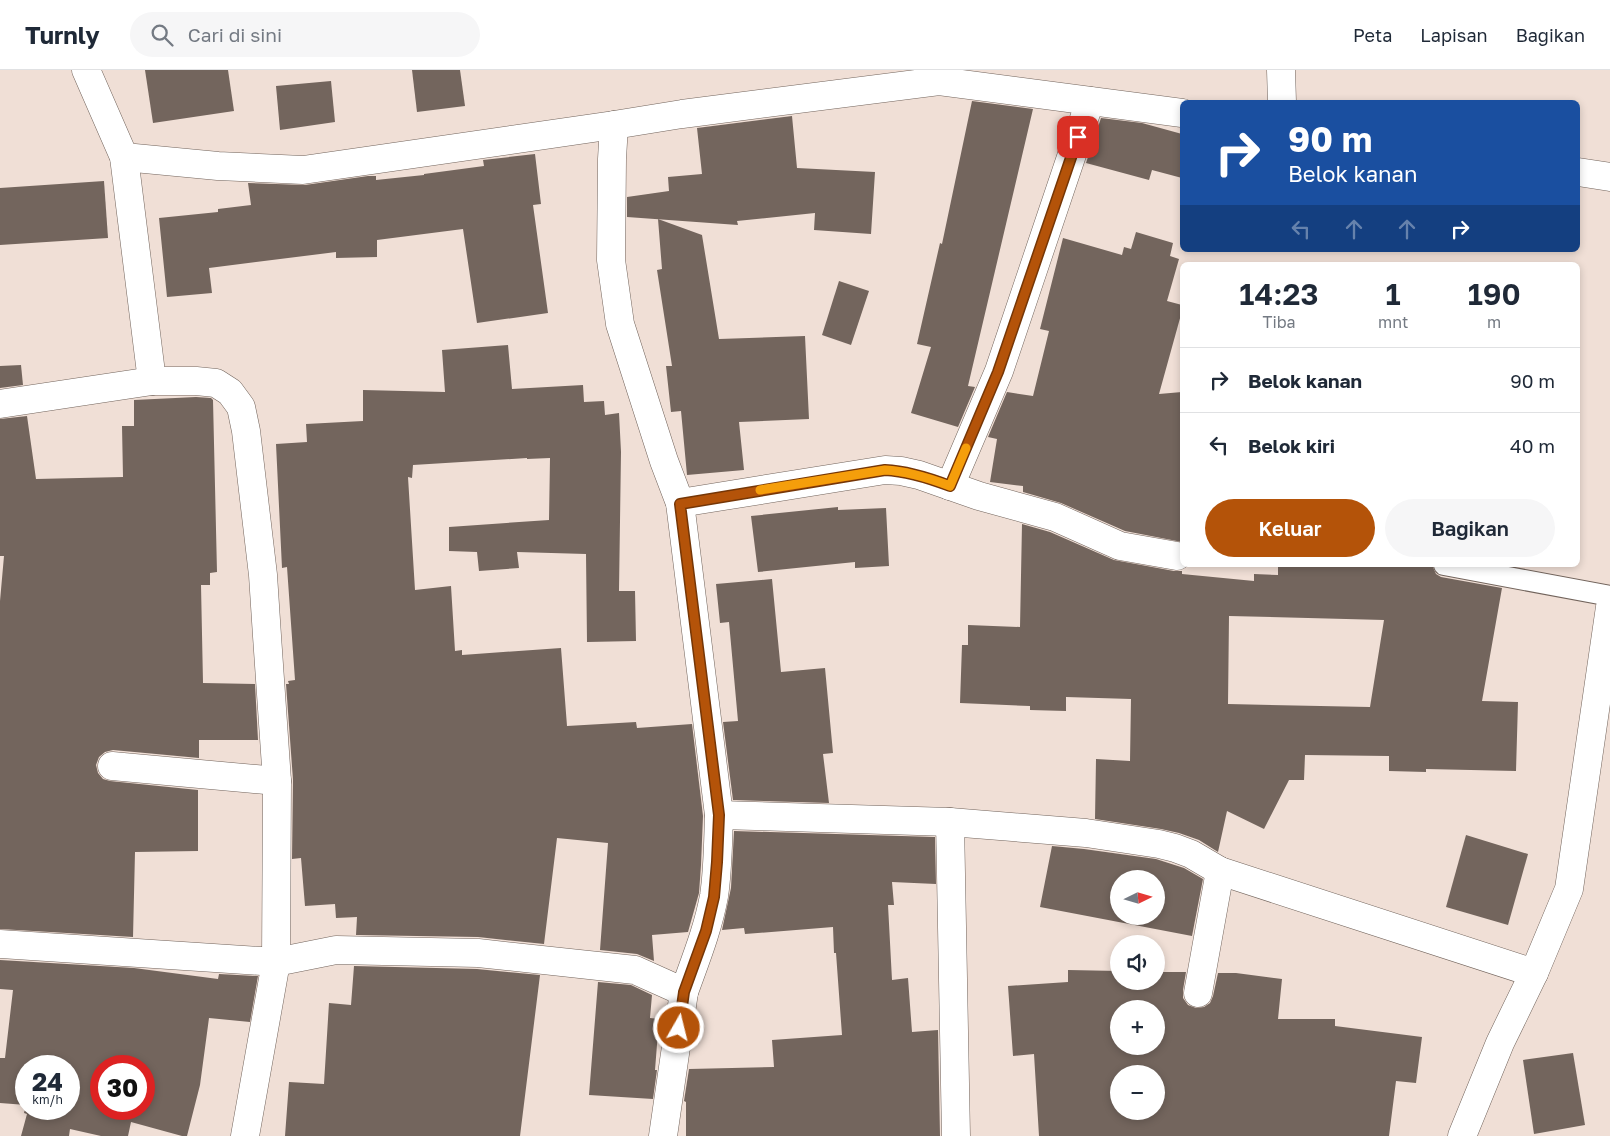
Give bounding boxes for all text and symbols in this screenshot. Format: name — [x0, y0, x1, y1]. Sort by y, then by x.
search box — [130, 12, 480, 57]
text: Turnly — [25, 20, 100, 49]
icon: search — [148, 21, 176, 49]
text: Cari di sini — [188, 23, 282, 46]
text: Peta — [1353, 24, 1392, 46]
text: Lapisan — [1420, 24, 1488, 46]
text: Bagikan — [1516, 24, 1585, 46]
pin — [1057, 116, 1099, 158]
text: 90 m — [1288, 118, 1372, 160]
icon: right — [1205, 120, 1270, 185]
icon: arrive — [1064, 123, 1092, 151]
text: Belok kanan — [1288, 160, 1418, 187]
icon: left — [1287, 215, 1315, 243]
icon: ahead — [1340, 215, 1368, 243]
icon: ahead — [1393, 215, 1421, 243]
icon: right — [1446, 215, 1474, 243]
text: 14:23 — [1239, 276, 1319, 312]
text: 1 — [1386, 276, 1401, 312]
text: 190 — [1468, 276, 1521, 312]
text: Tiba — [1262, 312, 1296, 332]
text: mnt — [1378, 312, 1408, 332]
text: m — [1487, 312, 1501, 332]
icon: right — [1205, 366, 1233, 394]
text: Belok kanan — [1248, 369, 1362, 392]
text: 90 m — [1510, 369, 1555, 392]
icon: left — [1205, 431, 1233, 459]
text: Belok kiri — [1248, 434, 1335, 457]
text: 40 m — [1510, 434, 1555, 457]
button: Keluar — [1205, 499, 1375, 557]
button: Bagikan — [1385, 499, 1555, 557]
north arrow — [1110, 870, 1165, 925]
map controls — [1110, 870, 1165, 1120]
button: sound — [1110, 935, 1165, 990]
button: + — [1110, 1000, 1165, 1055]
position arrow — [652, 1001, 704, 1053]
speed limit sign: 30 — [90, 1055, 155, 1120]
button: − — [1110, 1065, 1165, 1120]
text: 24 — [32, 1066, 63, 1097]
text: km/h — [32, 1092, 63, 1107]

